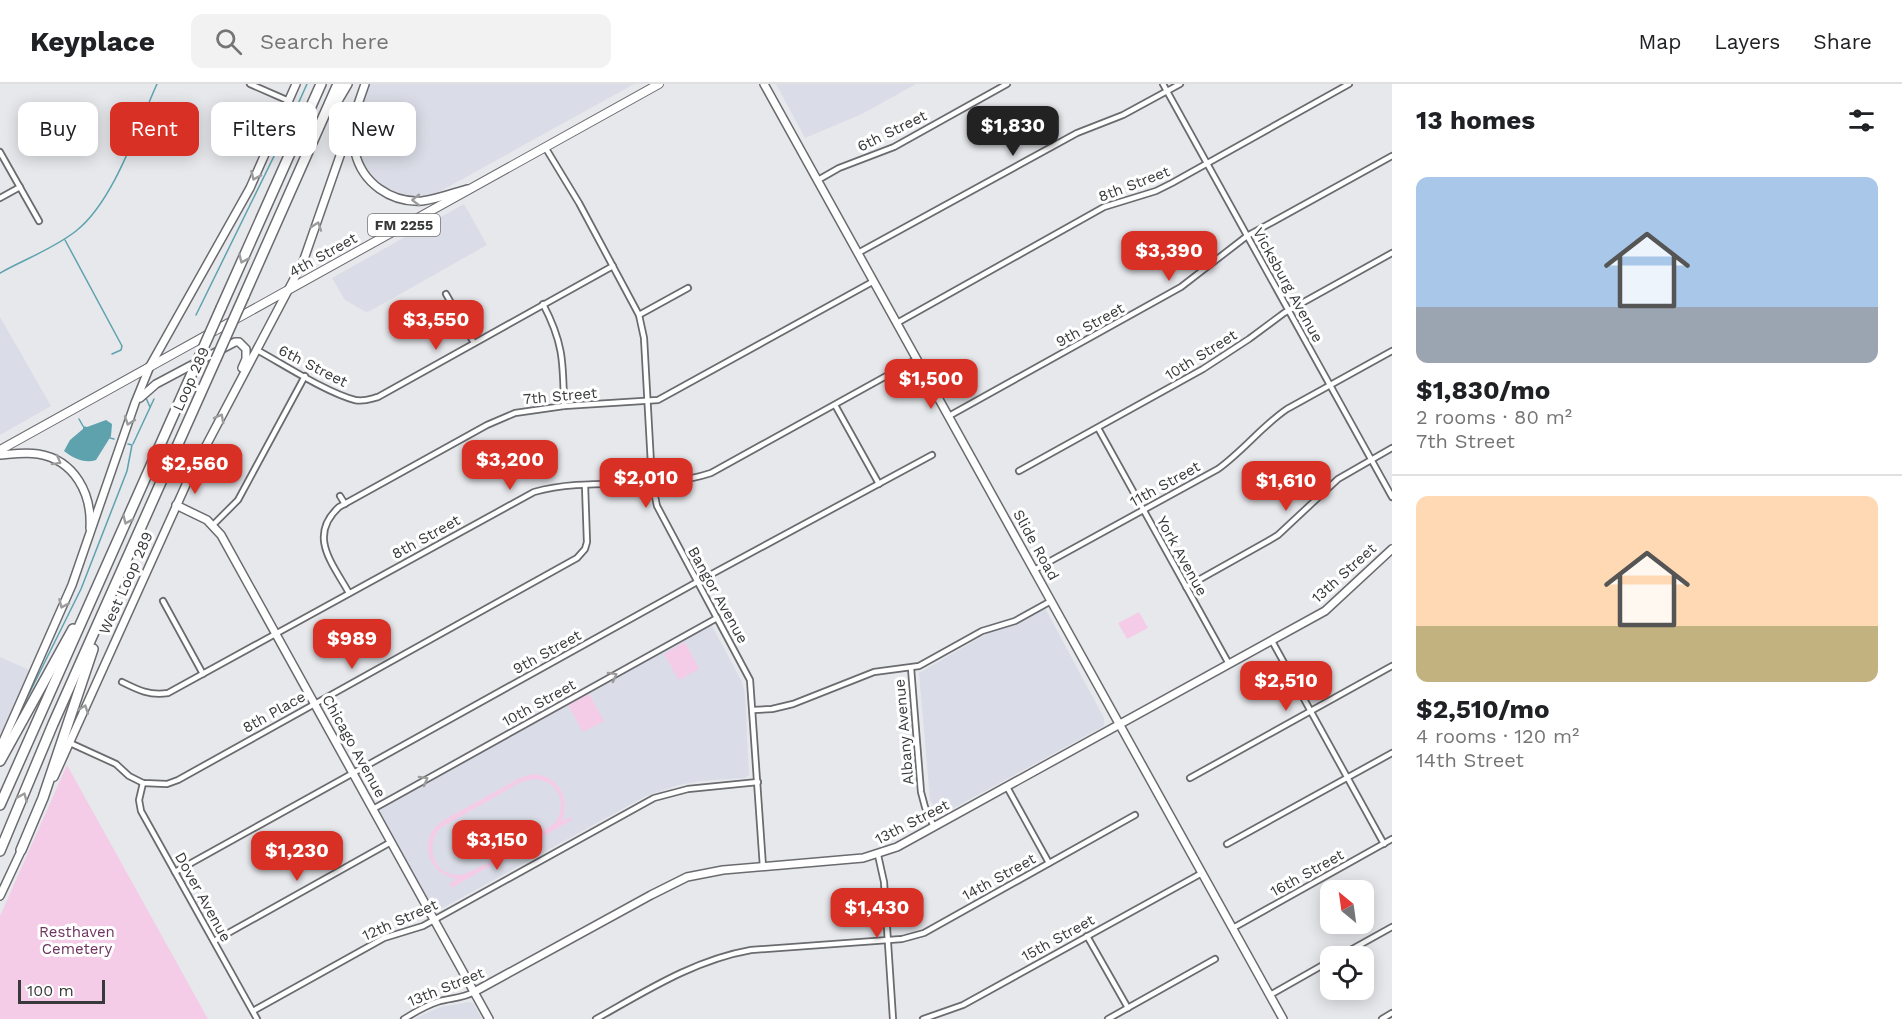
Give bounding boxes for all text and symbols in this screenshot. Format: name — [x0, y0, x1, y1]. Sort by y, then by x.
search box — [191, 14, 611, 68]
text: Keyplace — [30, 25, 155, 58]
icon: search — [212, 25, 245, 58]
text: Search here — [260, 29, 389, 54]
text: Map — [1638, 29, 1681, 54]
text: Layers — [1714, 29, 1780, 54]
text: Share — [1813, 29, 1872, 54]
chip: Buy — [18, 102, 98, 156]
chip: Rent — [110, 102, 199, 156]
chip: Filters — [211, 102, 317, 156]
chip: New — [329, 102, 416, 156]
icon: filters — [1845, 104, 1878, 137]
text: 13 homes — [1416, 105, 1535, 135]
street label: 6th Street — [854, 106, 930, 156]
pin: $1,830 — [964, 106, 1062, 157]
text: $1,830 — [981, 113, 1045, 137]
street label: 8th Street — [1096, 162, 1173, 206]
one-way arrow — [250, 169, 262, 180]
one-way arrow — [412, 194, 421, 206]
road number: FM 2255 — [368, 214, 440, 236]
icon: home — [1593, 216, 1701, 324]
one-way arrow — [309, 221, 322, 232]
street label: Vicksburg Avenue — [1249, 225, 1327, 345]
street label: 4th Street — [286, 229, 361, 281]
pin: $3,390 — [1120, 231, 1218, 282]
text: $3,390 — [1135, 238, 1203, 262]
one-way arrow — [239, 252, 251, 263]
street label: 9th Street — [1053, 299, 1128, 351]
pin: $3,550 — [387, 300, 485, 351]
text: $3,550 — [403, 307, 469, 331]
street label: 10th Street — [1162, 326, 1241, 384]
street label: 6th Street — [276, 341, 351, 391]
street label: Loop 289 — [169, 344, 213, 414]
pin: $1,500 — [882, 359, 980, 410]
text: $1,500 — [899, 366, 963, 390]
text: $1,830/mo — [1416, 375, 1550, 405]
street label: 7th Street — [522, 384, 598, 408]
text: 2 rooms · 80 m² — [1416, 405, 1572, 429]
one-way arrow — [212, 414, 224, 425]
one-way arrow — [123, 415, 136, 426]
text: 7th Street — [1416, 429, 1515, 453]
pin: $3,200 — [461, 440, 559, 491]
pin: $2,560 — [146, 444, 244, 495]
text: $3,200 — [476, 447, 544, 471]
text: $2,560 — [161, 451, 229, 475]
one-way arrow — [51, 454, 61, 465]
street label: 11th Street — [1127, 457, 1204, 511]
pin: $2,010 — [597, 458, 695, 509]
pin: $1,610 — [1237, 461, 1335, 512]
text: $2,010 — [614, 465, 678, 489]
text: $1,610 — [1256, 468, 1316, 492]
street label: Slide Road — [1009, 507, 1063, 583]
street label: 8th Street — [389, 511, 464, 563]
street label: York Avenue — [1153, 513, 1211, 599]
one-way arrow — [122, 514, 134, 525]
street label: West Loop 289 — [95, 529, 157, 637]
icon: home — [1593, 535, 1701, 643]
street label: 13th Street — [1308, 539, 1380, 607]
street label: Bangor Avenue — [684, 543, 752, 647]
one-way arrow — [58, 598, 70, 609]
pin: $989 — [316, 619, 388, 670]
text: $989 — [327, 626, 377, 650]
street label: 9th Street — [510, 626, 585, 678]
pin: $2,510 — [1237, 661, 1335, 712]
text: $2,510 — [1254, 668, 1318, 692]
one-way arrow — [607, 672, 617, 683]
street label: 10th Street — [499, 675, 579, 731]
street label: Albany Avenue — [890, 678, 918, 786]
street label: 8th Place — [239, 687, 309, 737]
street label: Chicago Avenue — [318, 691, 390, 801]
text: $2,510/mo — [1416, 694, 1550, 724]
one-way arrow — [77, 704, 90, 715]
text: 4 rooms · 120 m² — [1416, 724, 1579, 748]
text: 14th Street — [1416, 748, 1524, 772]
one-way arrow — [418, 776, 428, 788]
one-way arrow — [16, 793, 28, 804]
street label: 13th Street — [872, 795, 953, 848]
pin: $3,150 — [448, 820, 546, 871]
text: $3,150 — [466, 827, 528, 851]
pin: $1,230 — [248, 831, 346, 882]
text: $1,230 — [265, 838, 329, 862]
street label: 16th Street — [1267, 845, 1347, 900]
street label: Dover Avenue — [171, 849, 235, 945]
street label: 14th Street — [959, 849, 1039, 904]
north arrow — [1320, 880, 1374, 934]
map controls — [1320, 880, 1374, 1000]
pin: $1,430 — [828, 888, 926, 939]
street label: 12th Street — [360, 895, 441, 945]
text: $1,430 — [845, 895, 909, 919]
street label: 15th Street — [1018, 910, 1098, 965]
park label: Resthaven Cemetery — [39, 923, 115, 958]
button: locate — [1320, 946, 1374, 1000]
street label: 13th Street — [405, 963, 487, 1010]
scale bar — [18, 977, 105, 1004]
text: 100 m — [27, 981, 74, 1000]

